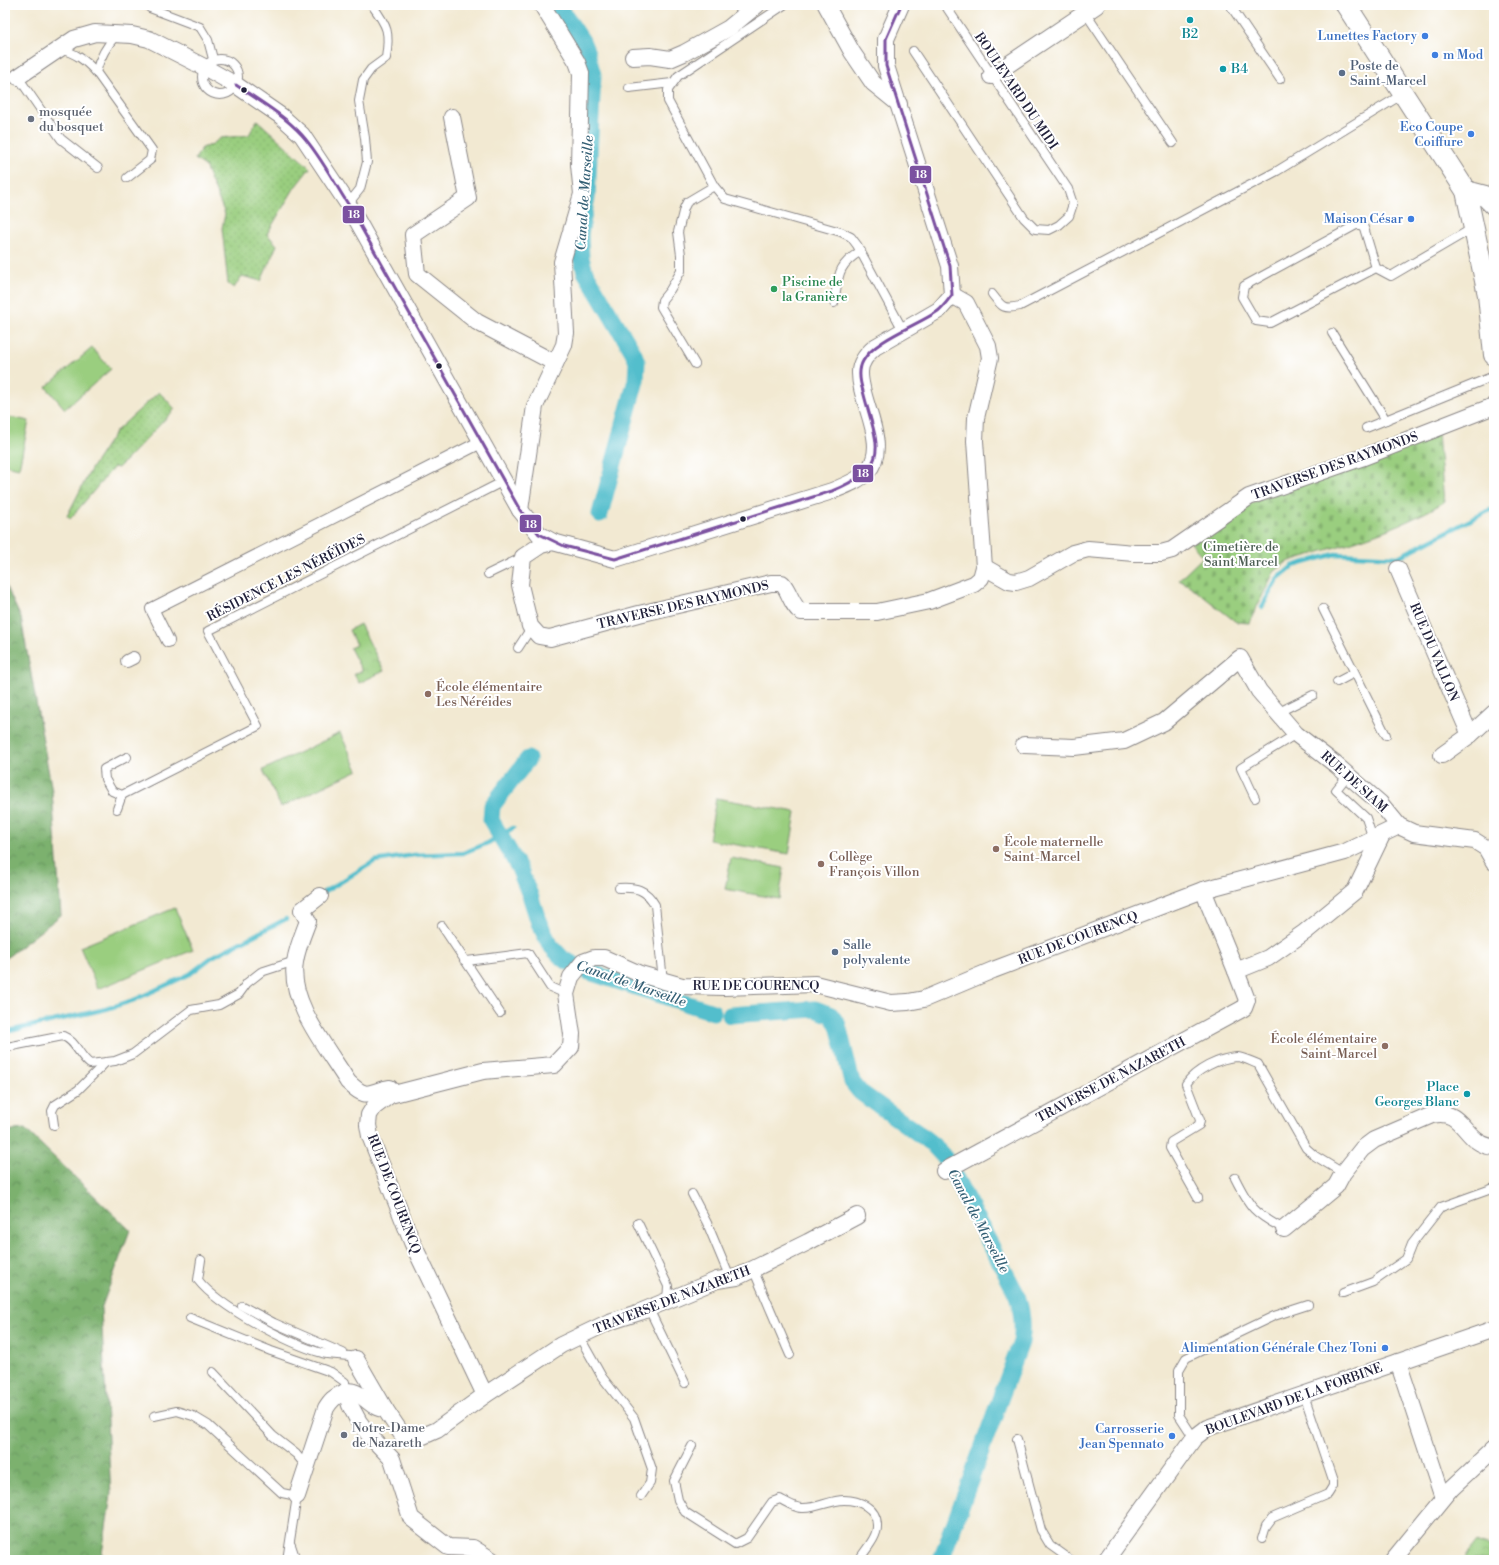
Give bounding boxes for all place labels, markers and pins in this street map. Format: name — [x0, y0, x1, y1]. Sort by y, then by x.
marker: B2 — [1185, 15, 1195, 25]
place label: B2 — [1181, 26, 1198, 42]
place label: Lunettes Factory — [1318, 28, 1418, 44]
marker: Lunettes Factory — [1420, 31, 1430, 41]
place label: m Mod — [1443, 47, 1484, 63]
marker: m Mod — [1430, 50, 1440, 60]
place label: Poste de Saint-Marcel — [1350, 58, 1426, 89]
place label: B4 — [1230, 61, 1248, 77]
marker: B4 — [1218, 64, 1228, 74]
marker: Poste de Saint-Marcel — [1337, 68, 1347, 78]
unlabelled marker — [239, 85, 249, 95]
place label: mosquée du bosquet — [39, 104, 104, 135]
marker: mosquée du bosquet — [26, 114, 36, 124]
place label: Eco Coupe Coiffure — [1400, 119, 1463, 150]
marker: Eco Coupe Coiffure — [1466, 129, 1476, 139]
place label: Maison César — [1324, 211, 1403, 227]
marker: Maison César — [1406, 214, 1416, 224]
place label: Piscine de la Granière — [782, 274, 848, 305]
marker: Piscine de la Granière — [769, 284, 779, 294]
unlabelled marker — [434, 361, 444, 371]
unlabelled marker — [738, 514, 748, 524]
place label: École élémentaire Les Néréides — [436, 678, 543, 710]
marker: École élémentaire Les Néréides — [423, 689, 433, 699]
place label: École maternelle Saint-Marcel — [1004, 833, 1104, 865]
marker: École maternelle Saint-Marcel — [991, 844, 1001, 854]
place label: Collège François Villon — [829, 849, 920, 880]
marker: Collège François Villon — [816, 859, 826, 869]
place label: Salle polyvalente — [843, 937, 911, 968]
marker: Salle polyvalente — [830, 947, 840, 957]
place label: École élémentaire Saint-Marcel — [1271, 1030, 1377, 1062]
marker: École élémentaire Saint-Marcel — [1380, 1041, 1390, 1051]
place label: Place Georges Blanc — [1375, 1079, 1459, 1110]
marker: Place Georges Blanc — [1462, 1089, 1472, 1099]
place label: Alimentation Générale Chez Toni — [1180, 1340, 1377, 1356]
marker: Alimentation Générale Chez Toni — [1380, 1343, 1390, 1353]
place label: Notre-Dame de Nazareth — [352, 1420, 426, 1451]
place label: Carrosserie Jean Spennato — [1078, 1421, 1164, 1452]
marker: Notre-Dame de Nazareth — [339, 1430, 349, 1440]
marker: Carrosserie Jean Spennato — [1167, 1431, 1177, 1441]

